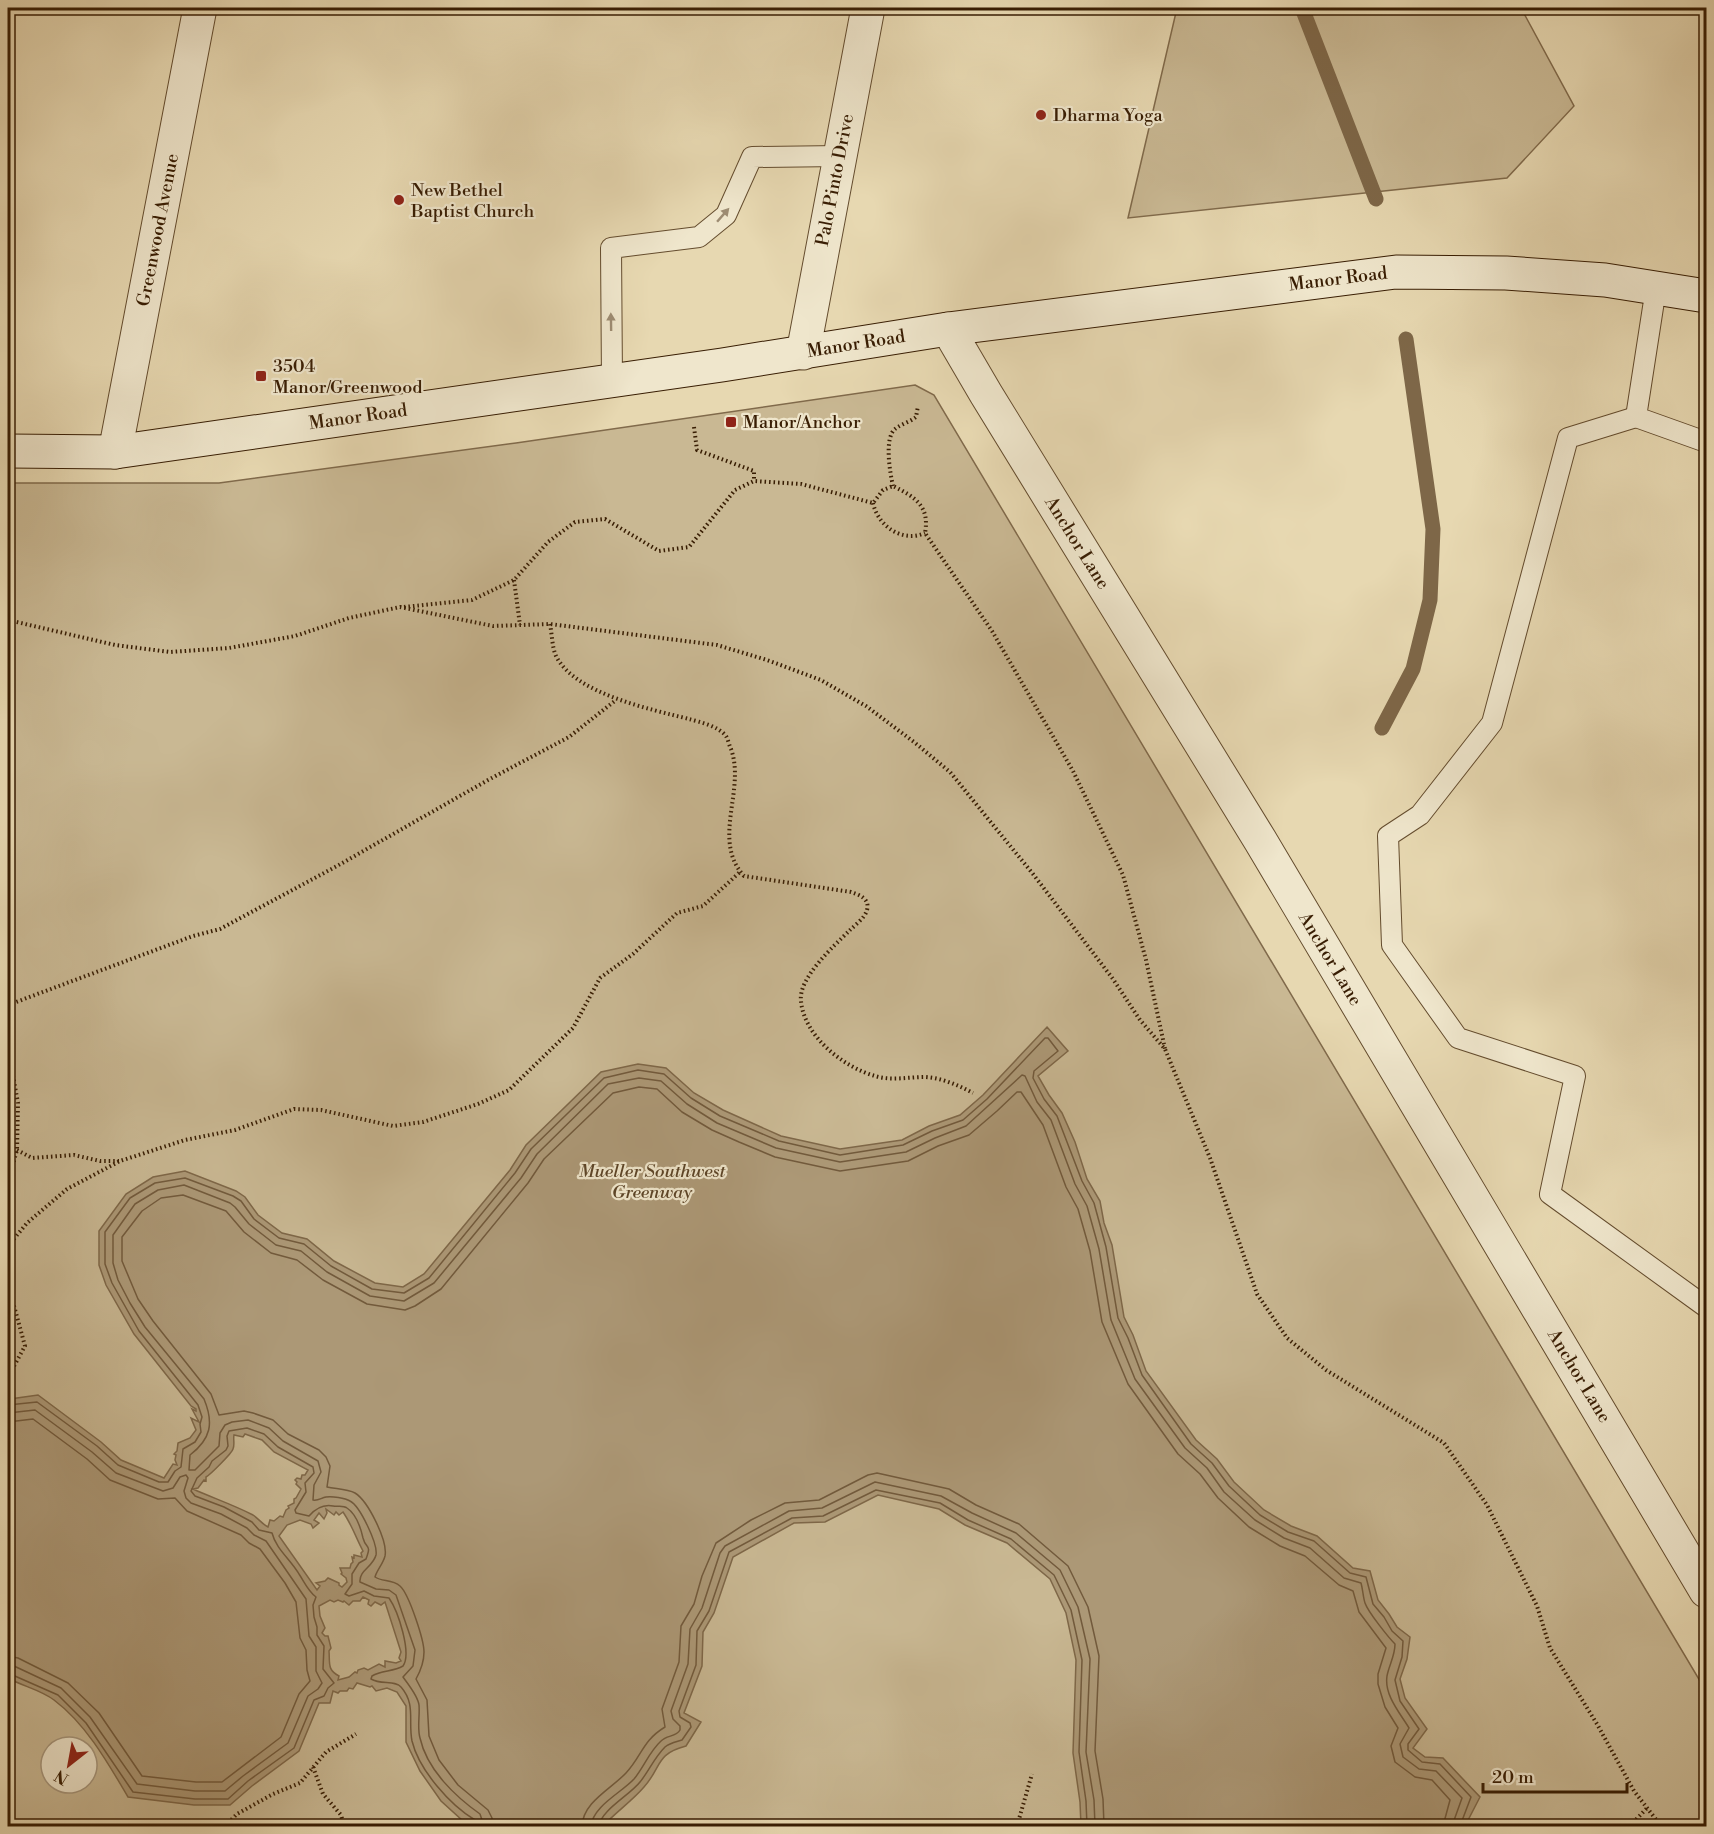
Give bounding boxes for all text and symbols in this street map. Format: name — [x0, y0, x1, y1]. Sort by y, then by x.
place label: Dharma Yoga — [1053, 104, 1163, 127]
marker: Dharma Yoga — [1034, 108, 1048, 122]
street label: Palo Pinto Drive — [811, 112, 859, 248]
street label: Greenwood Avenue — [132, 151, 184, 309]
place label: New Bethel Baptist Church — [410, 179, 534, 223]
marker: New Bethel Baptist Church — [392, 193, 406, 207]
one-way arrow — [716, 208, 729, 223]
street label: Manor Road — [1287, 261, 1389, 296]
one-way arrow — [607, 313, 616, 332]
street label: Manor Road — [805, 325, 907, 363]
place label: 3504 Manor/Greenwood — [273, 355, 423, 399]
marker: 3504 Manor/Greenwood — [254, 369, 268, 383]
street label: Manor Road — [307, 399, 409, 435]
place label: Manor/Anchor — [743, 411, 861, 434]
marker: Manor/Anchor — [724, 415, 738, 429]
street label: Anchor Lane — [1039, 491, 1115, 594]
street label: Anchor Lane — [1293, 907, 1367, 1010]
park label: Mueller Southwest Greenway — [579, 1160, 726, 1204]
street label: Anchor Lane — [1542, 1324, 1616, 1427]
north arrow — [39, 1735, 99, 1795]
scale bar — [1483, 1756, 1627, 1794]
text: N — [51, 1765, 72, 1789]
text: 20 m — [1492, 1766, 1534, 1789]

